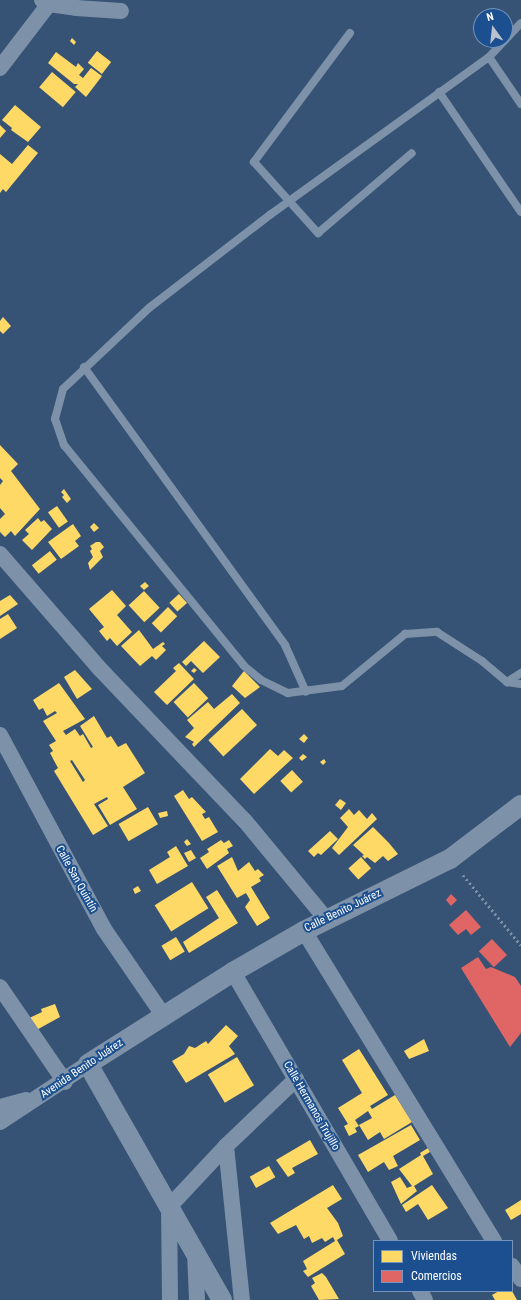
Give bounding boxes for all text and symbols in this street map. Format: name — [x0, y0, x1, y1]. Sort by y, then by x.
north arrow — [473, 8, 513, 48]
text: N — [485, 10, 495, 24]
street label: Calle San Quintín — [52, 843, 100, 915]
street label: Calle Benito Juárez — [303, 887, 383, 935]
street label: Avenida Benito Juárez — [38, 1037, 126, 1101]
street label: Calle Hermanos Trujillo — [280, 1059, 342, 1153]
legend — [373, 1240, 513, 1292]
text: Viviendas — [411, 1249, 457, 1263]
text: Comercios — [411, 1269, 462, 1283]

